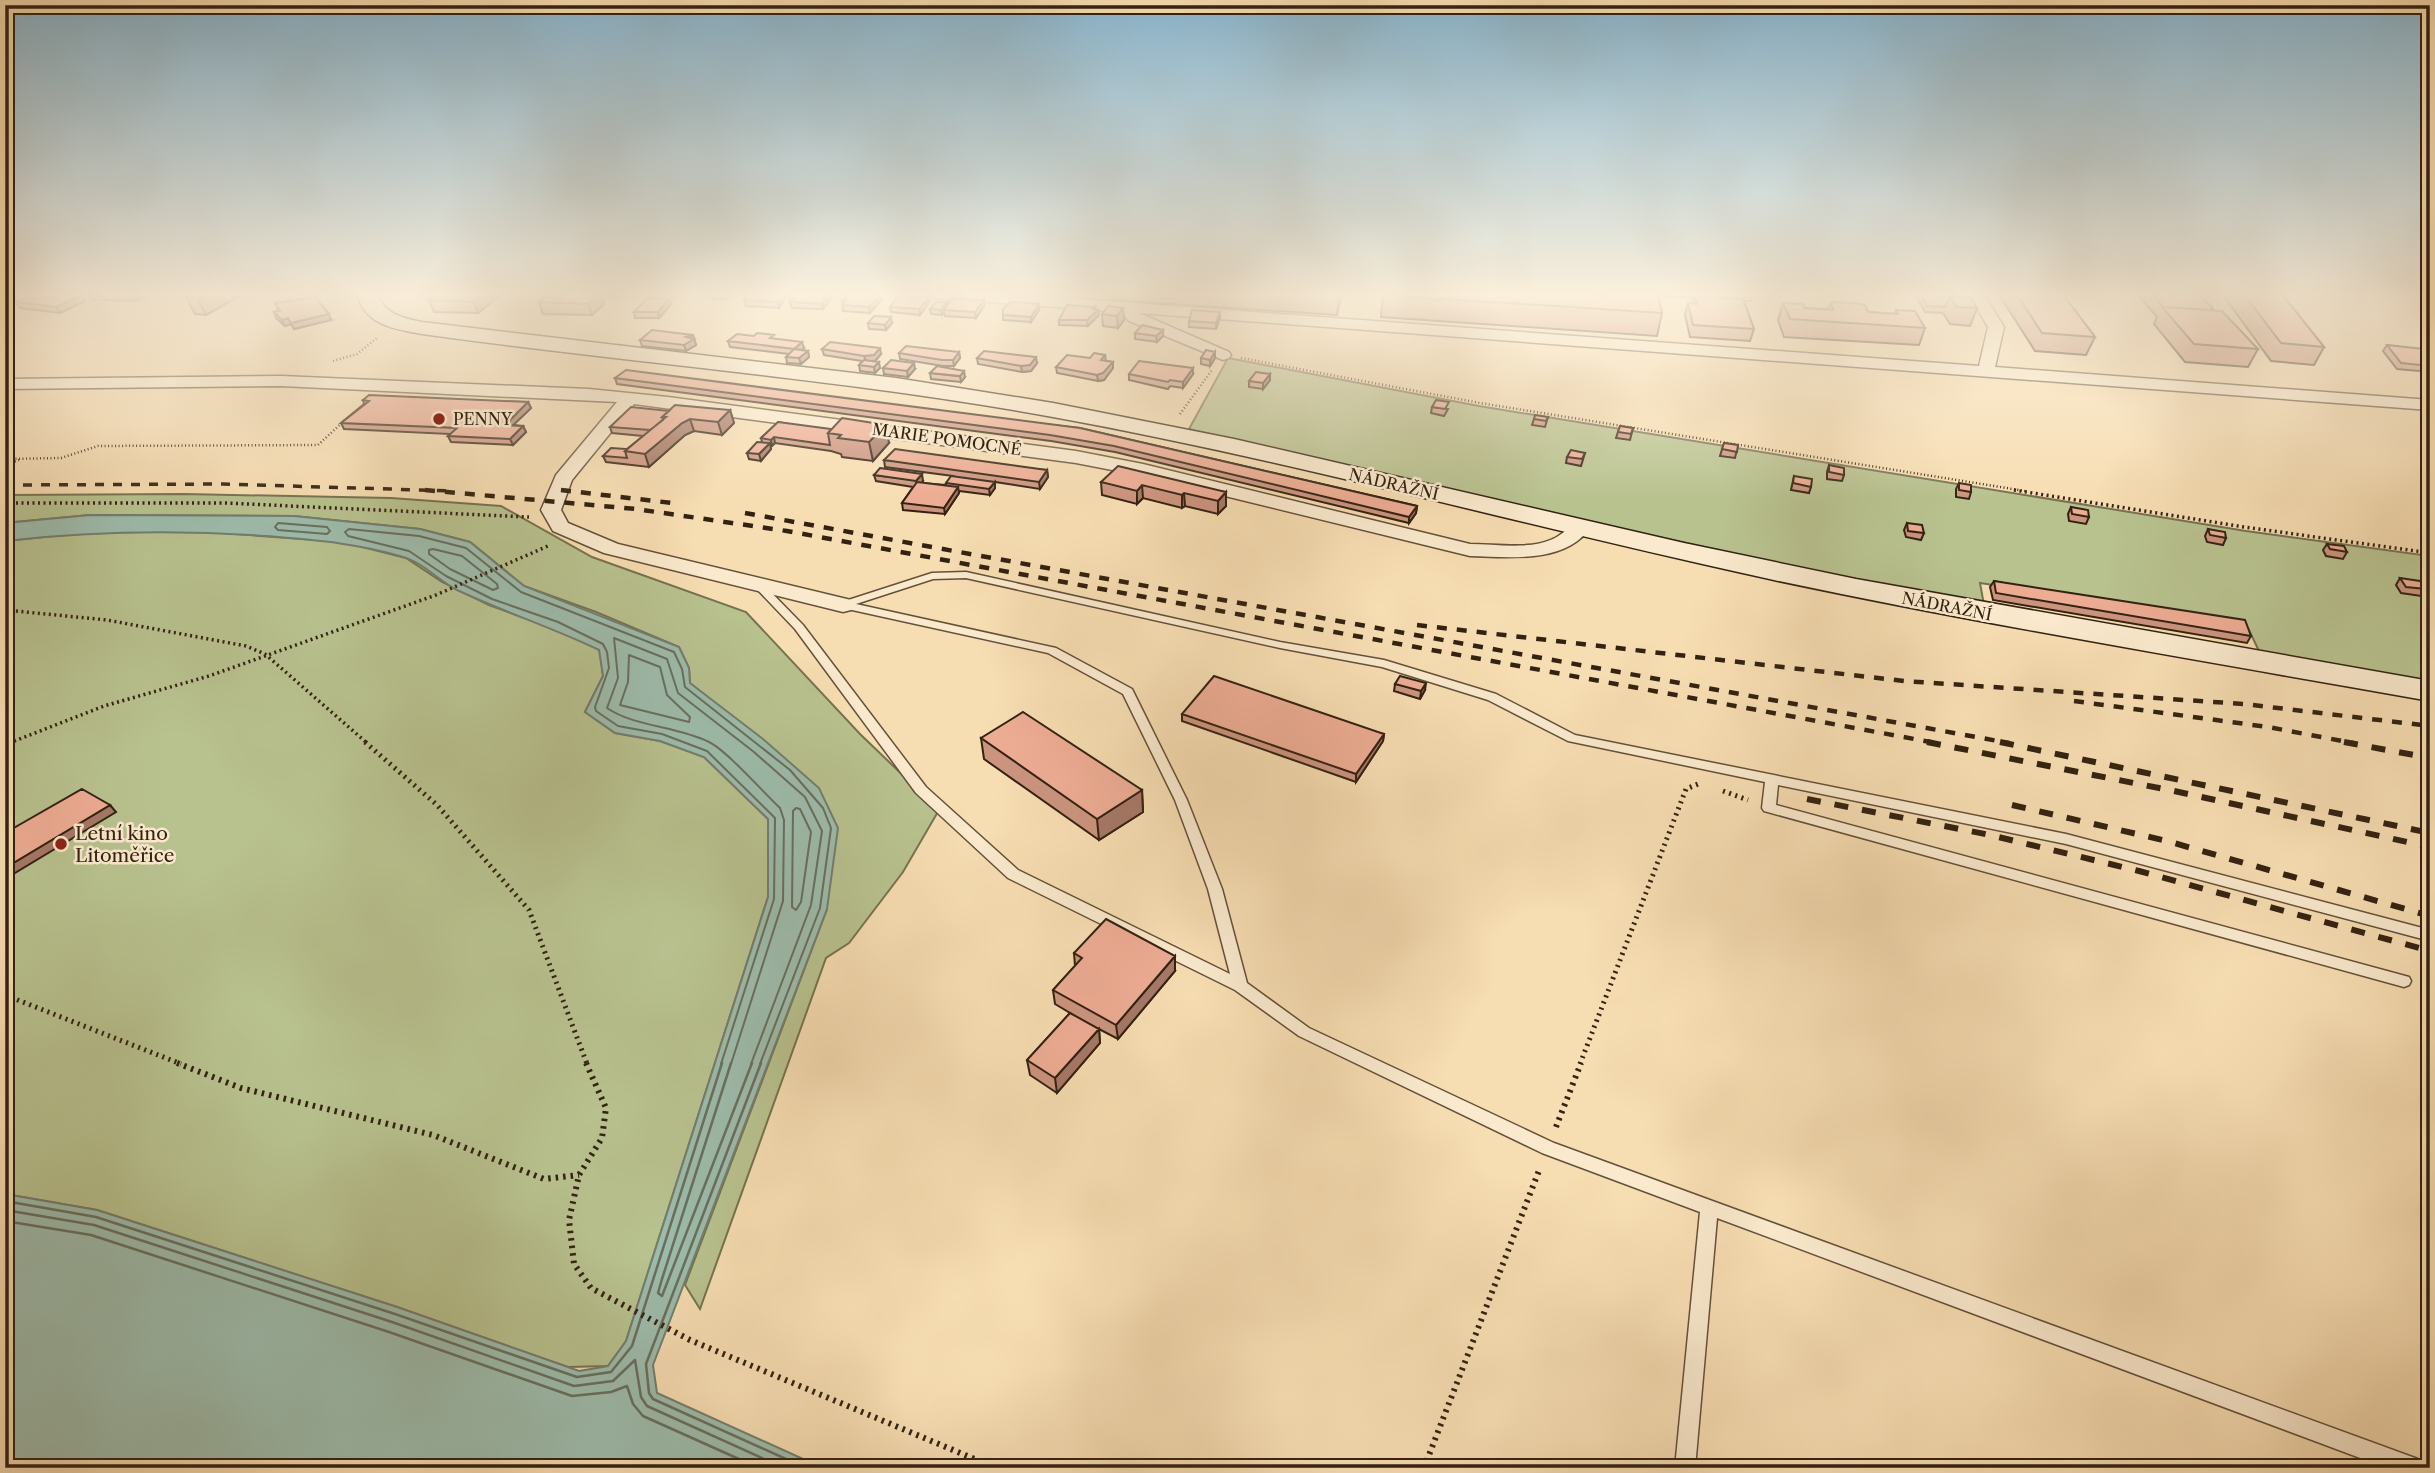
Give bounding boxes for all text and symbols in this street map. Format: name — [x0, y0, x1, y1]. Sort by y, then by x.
place label: PENNY — [453, 409, 513, 429]
marker: PENNY — [431, 411, 447, 427]
street label: MARIE POMOCNÉ — [871, 419, 1023, 459]
street label: NÁDRAŽNÍ — [1347, 463, 1441, 504]
street label: NÁDRAŽNÍ — [1900, 586, 1994, 625]
place label: Letní kino Litoměřice — [75, 822, 174, 867]
marker: Letní kino Litoměřice — [53, 836, 69, 852]

